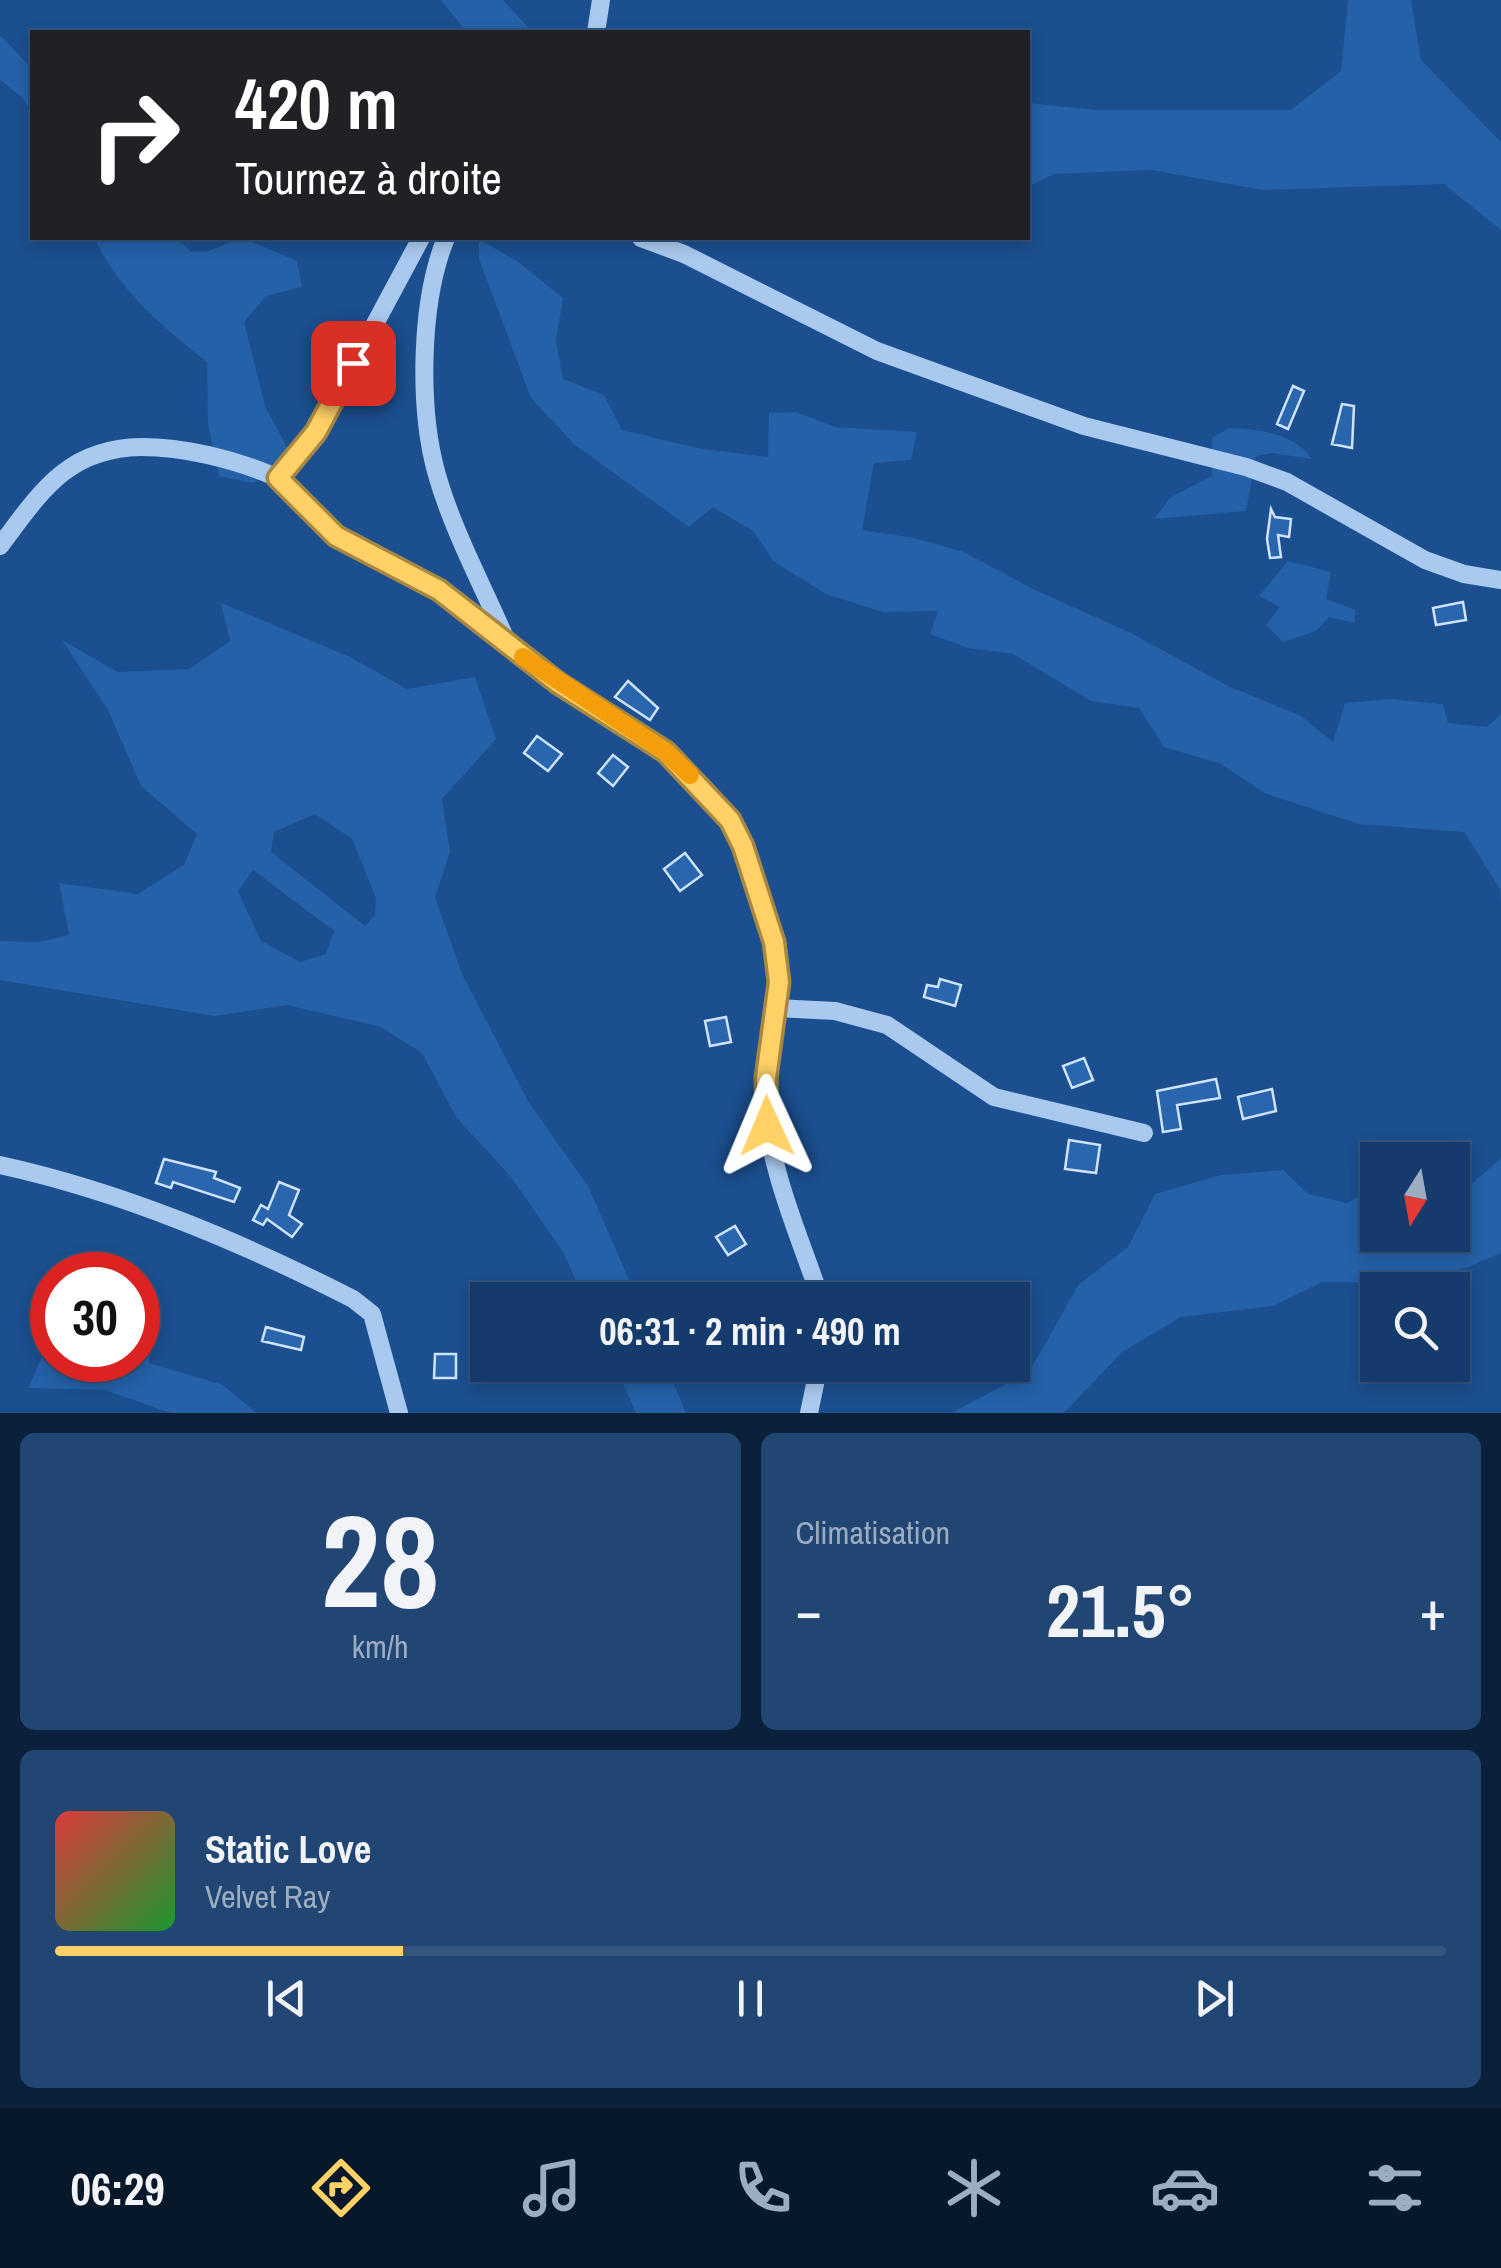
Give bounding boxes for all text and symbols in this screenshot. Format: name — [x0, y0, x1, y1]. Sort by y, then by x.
text: 420 m — [235, 57, 398, 151]
icon: right — [70, 70, 200, 200]
text: Tournez à droite — [235, 147, 502, 208]
pin — [311, 321, 396, 406]
icon: arrive — [326, 336, 381, 391]
position arrow — [715, 1074, 819, 1178]
north arrow — [1360, 1142, 1470, 1252]
map controls — [1360, 1142, 1470, 1382]
speed limit sign: 30 — [30, 1252, 160, 1382]
button: search — [1360, 1272, 1470, 1382]
text: 06:31 · 2 min · 490 m — [599, 1306, 901, 1357]
text: 28 — [321, 1472, 440, 1648]
text: Climatisation — [796, 1511, 950, 1554]
text: 21.5° — [1046, 1559, 1196, 1660]
text: − — [796, 1573, 822, 1647]
text: + — [1420, 1573, 1446, 1647]
text: km/h — [352, 1625, 409, 1668]
text: Static Love — [205, 1824, 371, 1875]
text: Velvet Ray — [205, 1875, 330, 1918]
icon: previous — [259, 1971, 314, 2026]
icon: pause — [723, 1971, 778, 2026]
icon: next — [1187, 1971, 1242, 2026]
icon: directions — [306, 2153, 376, 2223]
icon: music — [517, 2153, 587, 2223]
icon: phone — [728, 2153, 798, 2223]
icon: climate — [939, 2153, 1009, 2223]
icon: car — [1150, 2153, 1220, 2223]
icon: filters — [1360, 2153, 1430, 2223]
text: 06:29 — [70, 2158, 165, 2219]

